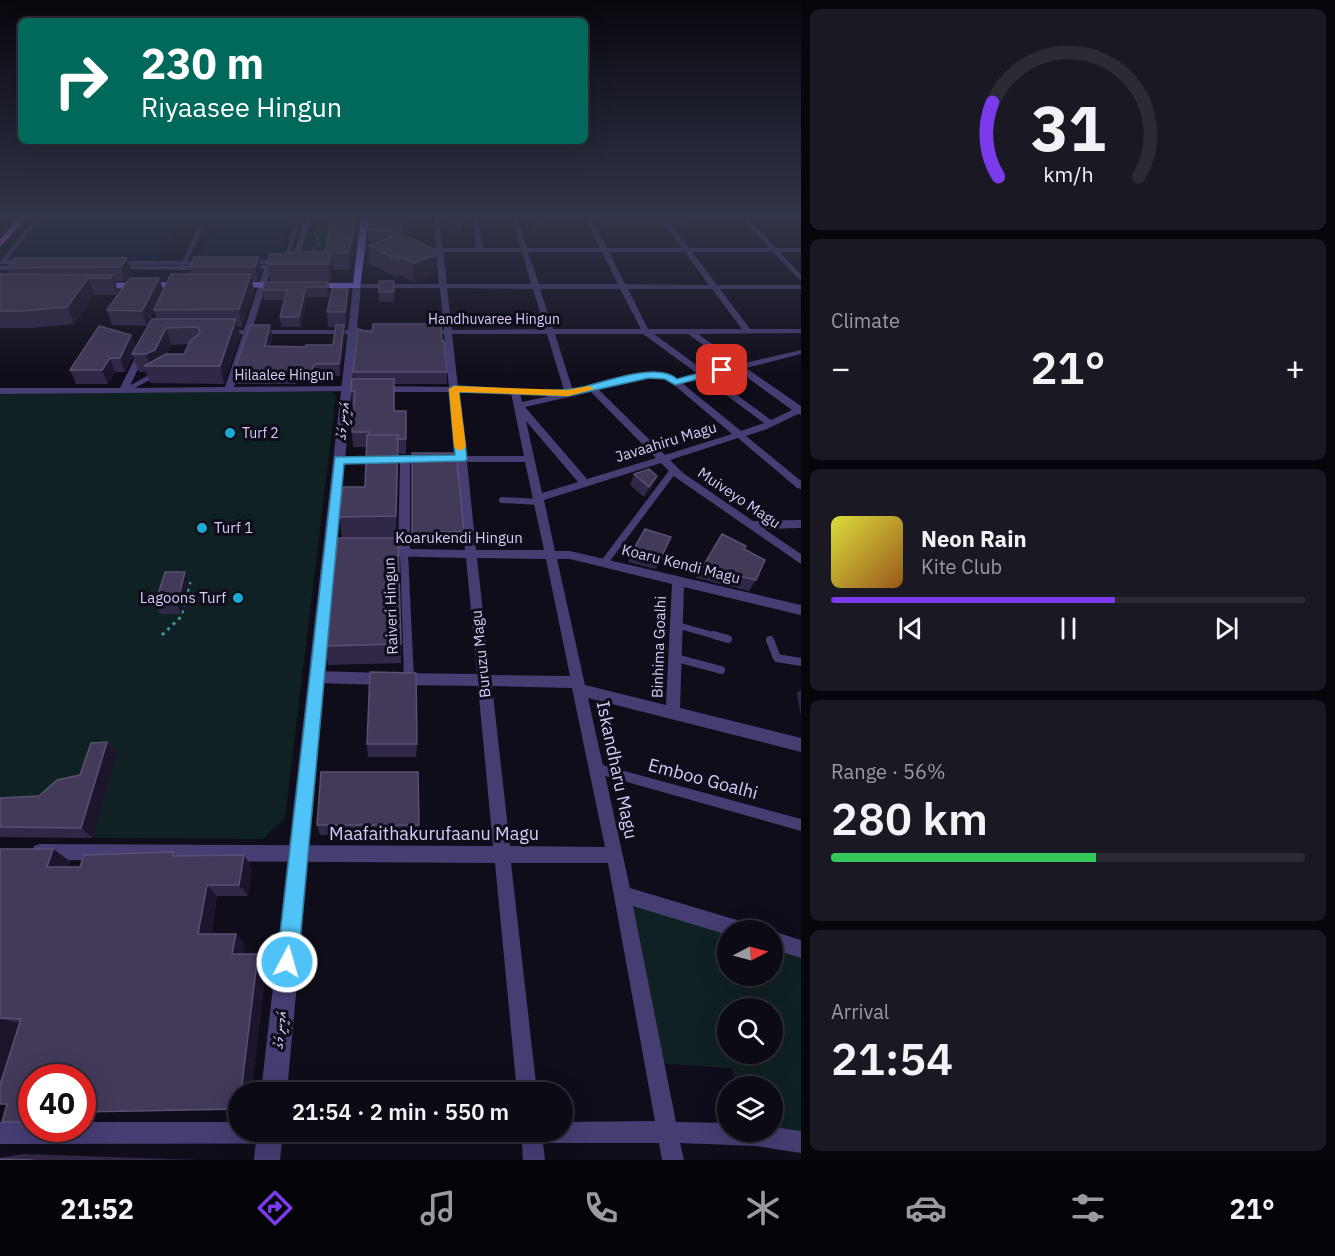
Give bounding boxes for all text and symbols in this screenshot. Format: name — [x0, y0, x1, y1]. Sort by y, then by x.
text: 230 m — [141, 36, 264, 91]
icon: right — [42, 42, 120, 120]
text: 31 — [1031, 87, 1105, 168]
text: Riyaasee Hingun — [141, 89, 342, 124]
text: km/h — [1043, 160, 1093, 188]
text: Climate — [831, 307, 900, 334]
street label: Handhuvaree Hingun — [428, 310, 560, 328]
text: 21° — [1030, 338, 1106, 396]
pin — [696, 344, 747, 395]
text: − — [831, 346, 851, 389]
text: + — [1285, 346, 1305, 389]
icon: arrive — [705, 353, 738, 386]
street label: Hilaalee Hingun — [234, 366, 334, 384]
street label: އަމީނީ މަގު — [331, 401, 355, 442]
street label: Javaahiru Magu — [613, 417, 719, 466]
place label: Turf 2 — [242, 424, 279, 442]
marker: Turf 2 — [223, 426, 237, 440]
street label: Muiveyo Magu — [694, 463, 784, 532]
place label: Turf 1 — [214, 518, 253, 537]
marker: Turf 1 — [195, 521, 209, 535]
text: Neon Rain — [921, 524, 1027, 553]
street label: Koarukendi Hingun — [395, 528, 523, 547]
street label: Koaru Kendi Magu — [620, 540, 742, 587]
text: Kite Club — [921, 553, 1002, 580]
street label: Raiveri Hingun — [379, 557, 402, 655]
place label: Lagoons Turf — [140, 588, 226, 607]
marker: Lagoons Turf — [231, 591, 245, 605]
street label: Binhima Goalhi — [647, 596, 670, 698]
street label: Buruzu Magu — [466, 609, 495, 699]
icon: previous — [894, 612, 927, 645]
icon: pause — [1052, 612, 1085, 645]
icon: next — [1210, 612, 1243, 645]
street label: Iskandharu Magu — [592, 699, 643, 841]
street label: Emboo Goalhi — [646, 753, 761, 804]
text: Range · 56% — [831, 758, 946, 785]
text: 280 km — [831, 789, 988, 847]
street label: Maafaithakurufaanu Magu — [329, 822, 539, 845]
north arrow — [717, 920, 783, 986]
map controls — [717, 920, 783, 1142]
position arrow — [255, 930, 319, 994]
button: search — [717, 998, 783, 1064]
text: Arrival — [831, 998, 889, 1025]
street label: އަމީނީ މަގު — [268, 1010, 292, 1051]
text: 21:54 — [831, 1029, 953, 1087]
speed limit sign: 40 — [18, 1064, 96, 1142]
button: layers — [717, 1076, 783, 1142]
text: 21:54 · 2 min · 550 m — [292, 1097, 509, 1126]
icon: directions — [254, 1187, 296, 1229]
icon: music — [417, 1187, 459, 1229]
icon: phone — [580, 1187, 622, 1229]
icon: climate — [742, 1187, 784, 1229]
icon: car — [905, 1187, 947, 1229]
icon: filters — [1067, 1187, 1109, 1229]
text: 21:52 — [60, 1191, 134, 1226]
text: 21° — [1230, 1191, 1275, 1226]

